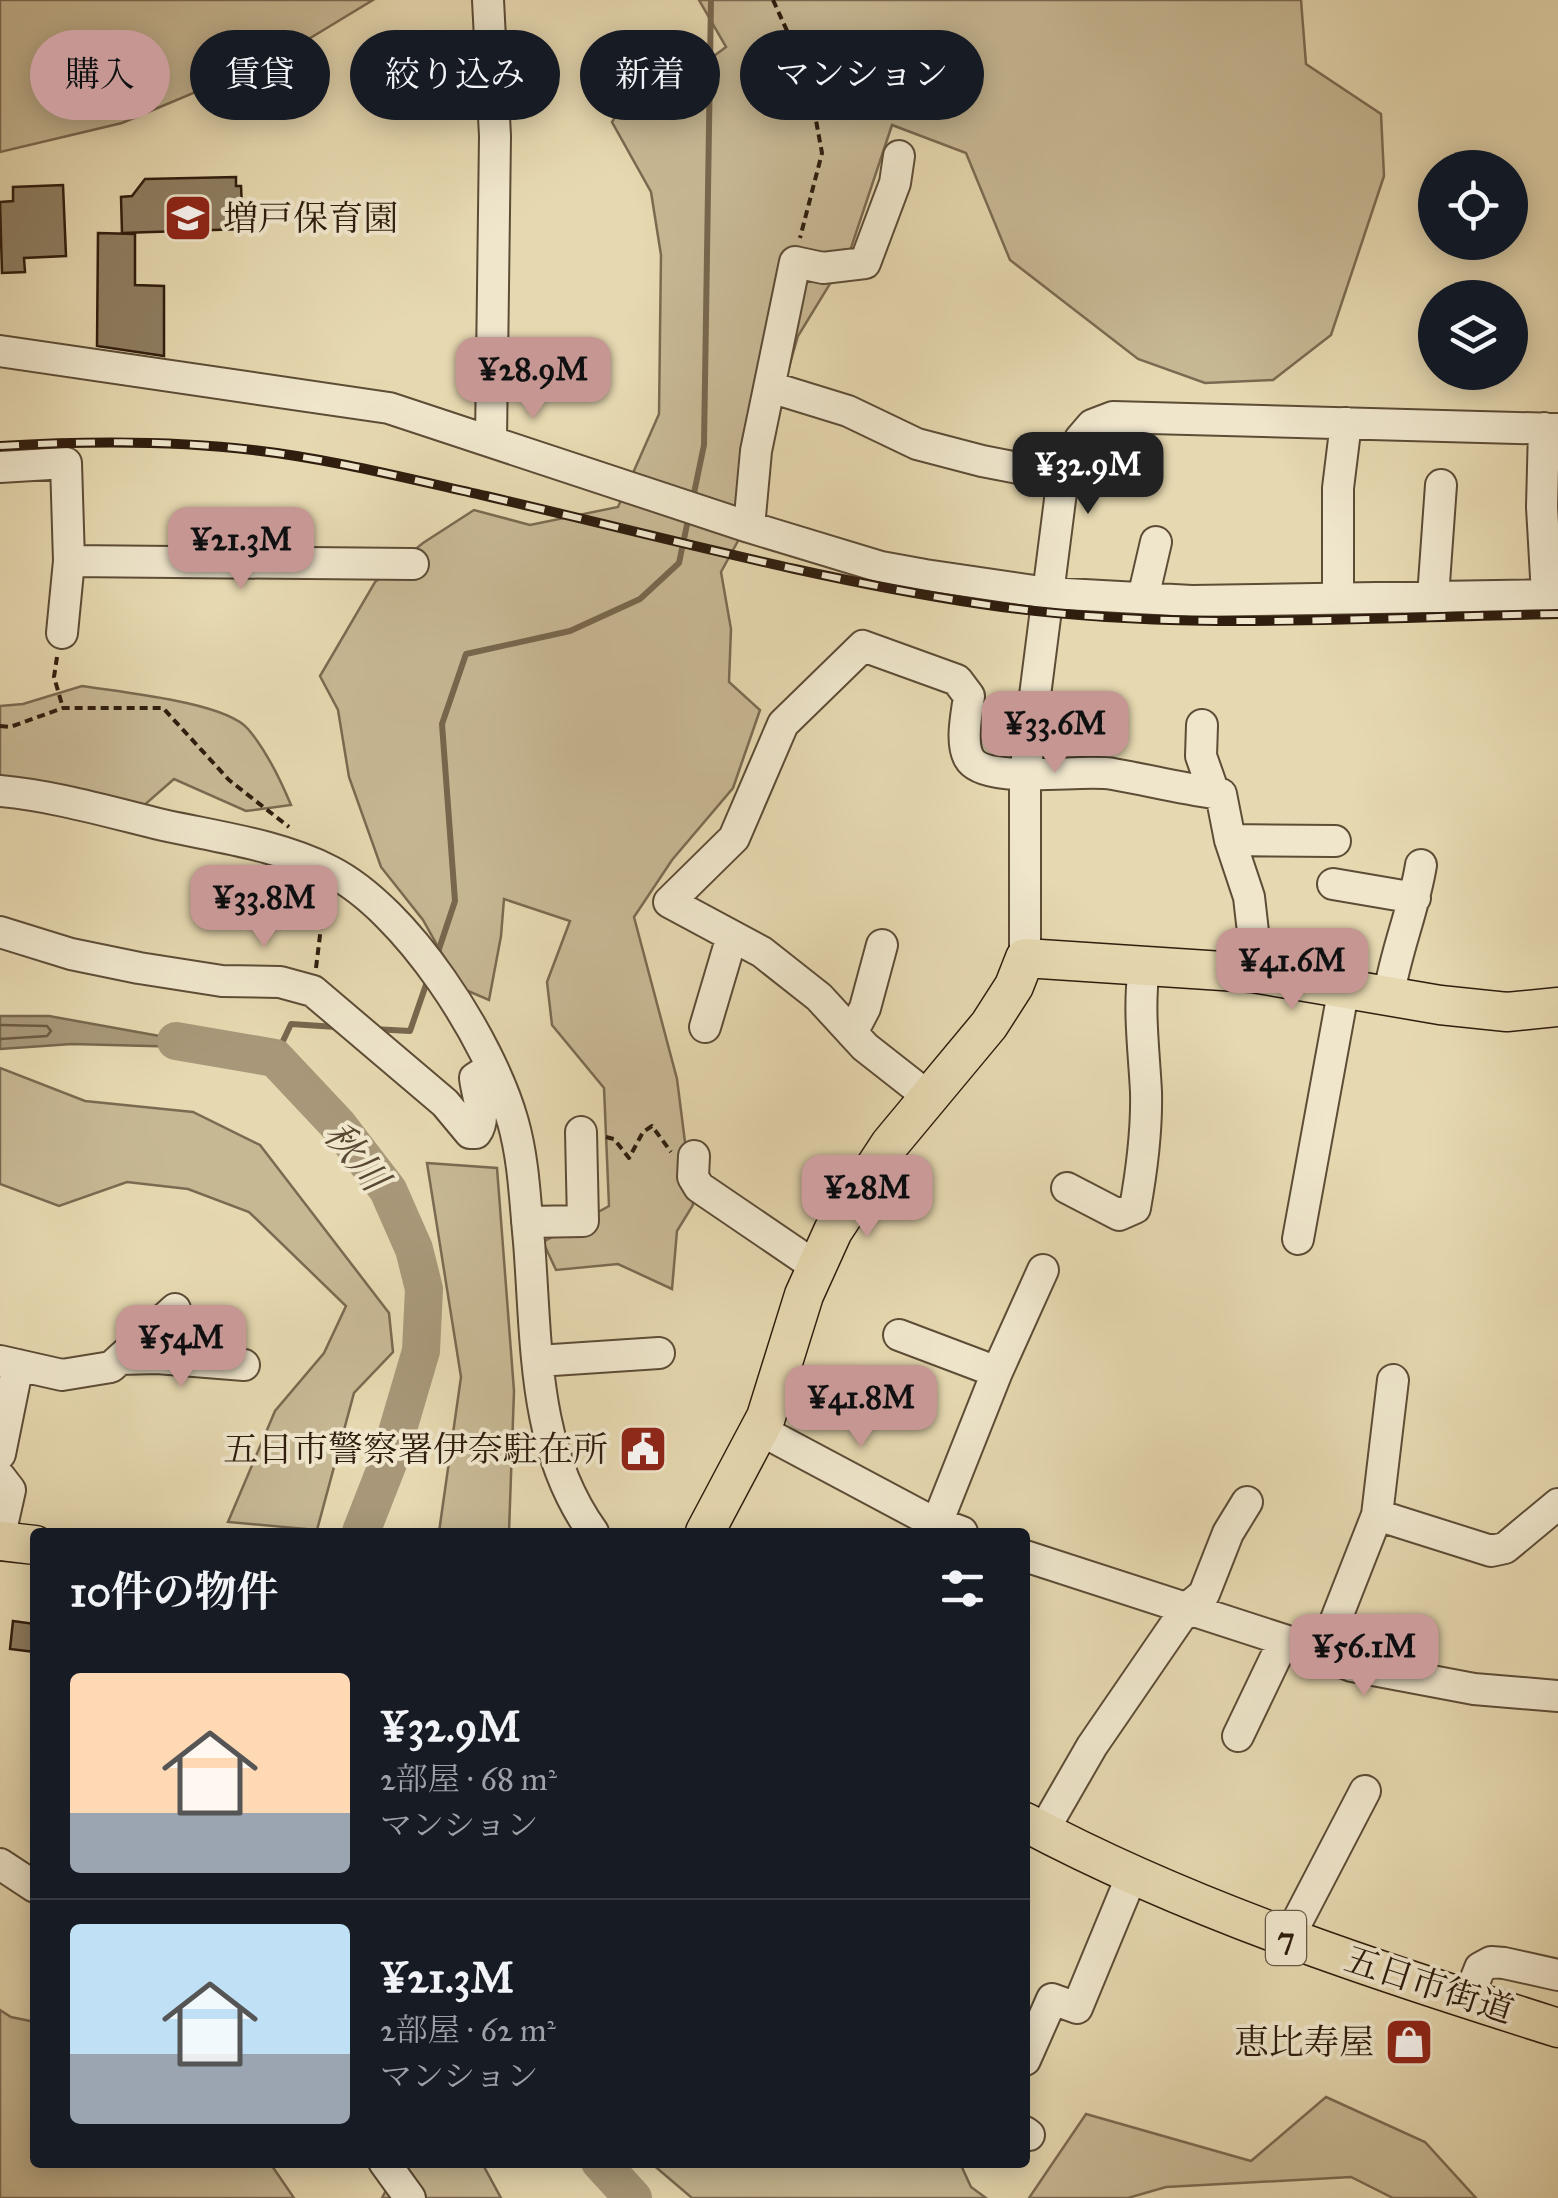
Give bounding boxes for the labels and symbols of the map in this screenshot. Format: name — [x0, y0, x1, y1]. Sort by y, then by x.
school or university icon: 増戸保育園 — [162, 192, 214, 244]
place label: 増戸保育園 — [223, 197, 398, 240]
pin: ¥28.9M — [452, 337, 614, 422]
pin: ¥32.9M — [1007, 432, 1169, 517]
pin: ¥21.3M — [160, 507, 322, 592]
pin: ¥33.6M — [974, 691, 1136, 776]
pin: ¥33.8M — [183, 865, 345, 950]
pin: ¥41.6M — [1211, 928, 1373, 1013]
water label: 秋川 — [314, 1112, 400, 1203]
pin: ¥28M — [808, 1155, 926, 1240]
pin: ¥54M — [122, 1305, 240, 1390]
pin: ¥41.8M — [780, 1365, 942, 1450]
public building icon: 五日市警察署伊奈駐在所 — [617, 1423, 669, 1475]
place label: 五日市警察署伊奈駐在所 — [223, 1428, 608, 1471]
pin: ¥56.1M — [1283, 1614, 1445, 1699]
road number: 7 — [1266, 1911, 1306, 1965]
street label: 五日市街道 — [1339, 1938, 1519, 2032]
shop icon: 恵比寿屋 — [1383, 2016, 1435, 2068]
place label: 恵比寿屋 — [1234, 2021, 1374, 2064]

